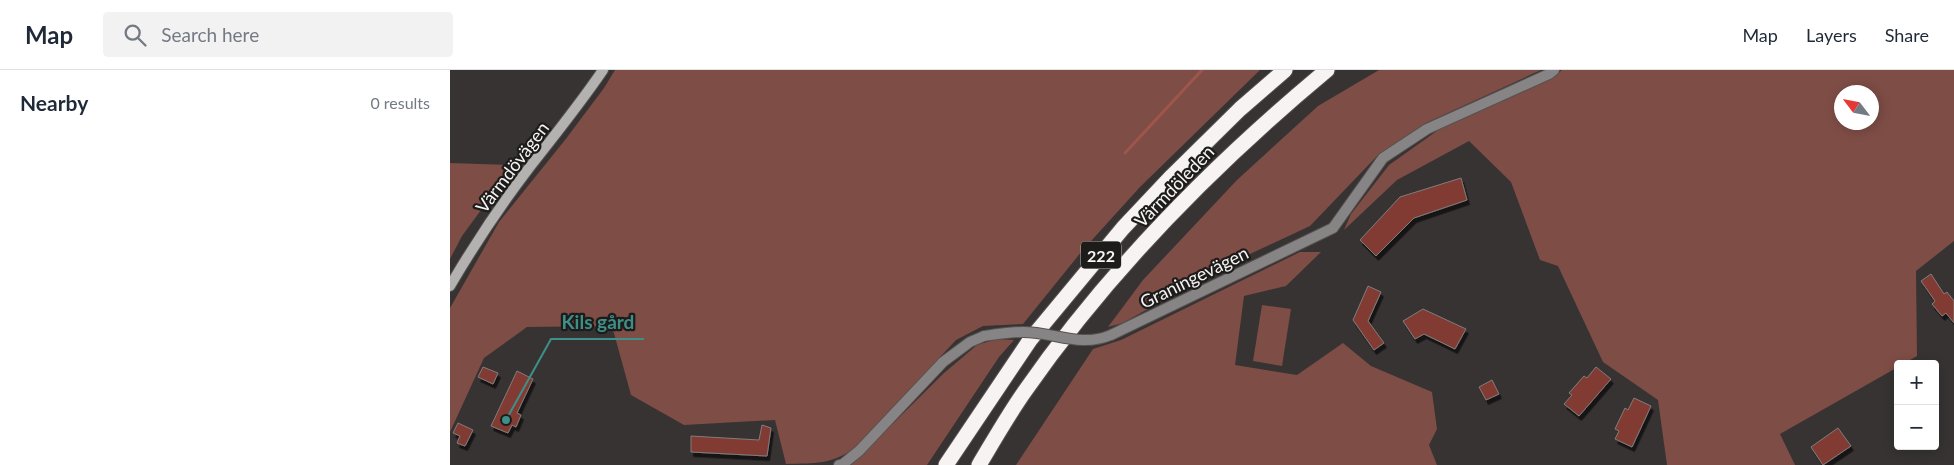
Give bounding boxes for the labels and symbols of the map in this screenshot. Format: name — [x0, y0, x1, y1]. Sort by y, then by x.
north arrow — [1834, 85, 1879, 130]
street label: Värmdövägen — [471, 117, 553, 217]
street label: Värmdöleden — [1130, 141, 1218, 231]
street label: Graningevägen — [1136, 241, 1252, 313]
road number: 222 — [1081, 242, 1121, 268]
callout: Kils gård — [551, 305, 644, 339]
text: Kils gård — [562, 310, 634, 333]

